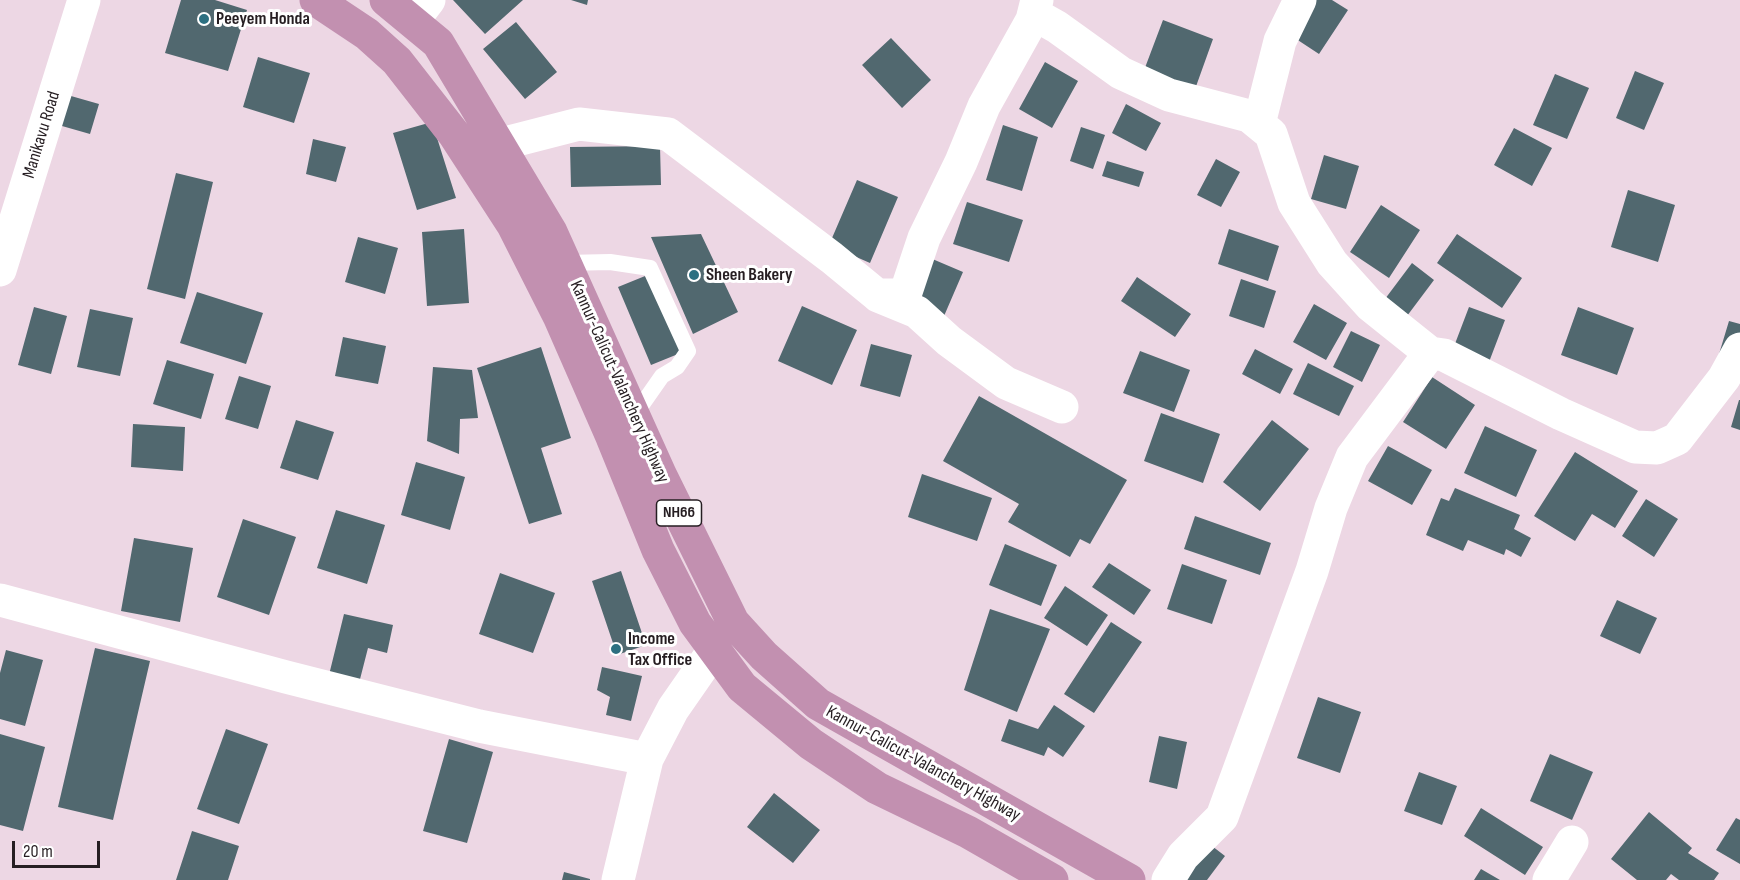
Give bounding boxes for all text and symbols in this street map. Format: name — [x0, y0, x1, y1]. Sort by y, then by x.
place label: Peeyem Honda — [216, 8, 310, 30]
marker: Peeyem Honda — [197, 12, 211, 26]
street label: Manikavu Road — [19, 89, 65, 181]
place label: Sheen Bakery — [706, 264, 793, 286]
marker: Sheen Bakery — [687, 268, 701, 282]
street label: Kannur-Calicut-Valanchery Highway — [565, 278, 673, 486]
road number: NH66 — [656, 500, 702, 526]
place label: Income Tax Office — [628, 628, 692, 670]
marker: Income Tax Office — [609, 642, 623, 656]
street label: Kannur-Calicut-Valanchery Highway — [822, 701, 1024, 827]
scale bar — [15, 829, 104, 867]
text: 20 m — [23, 841, 53, 862]

